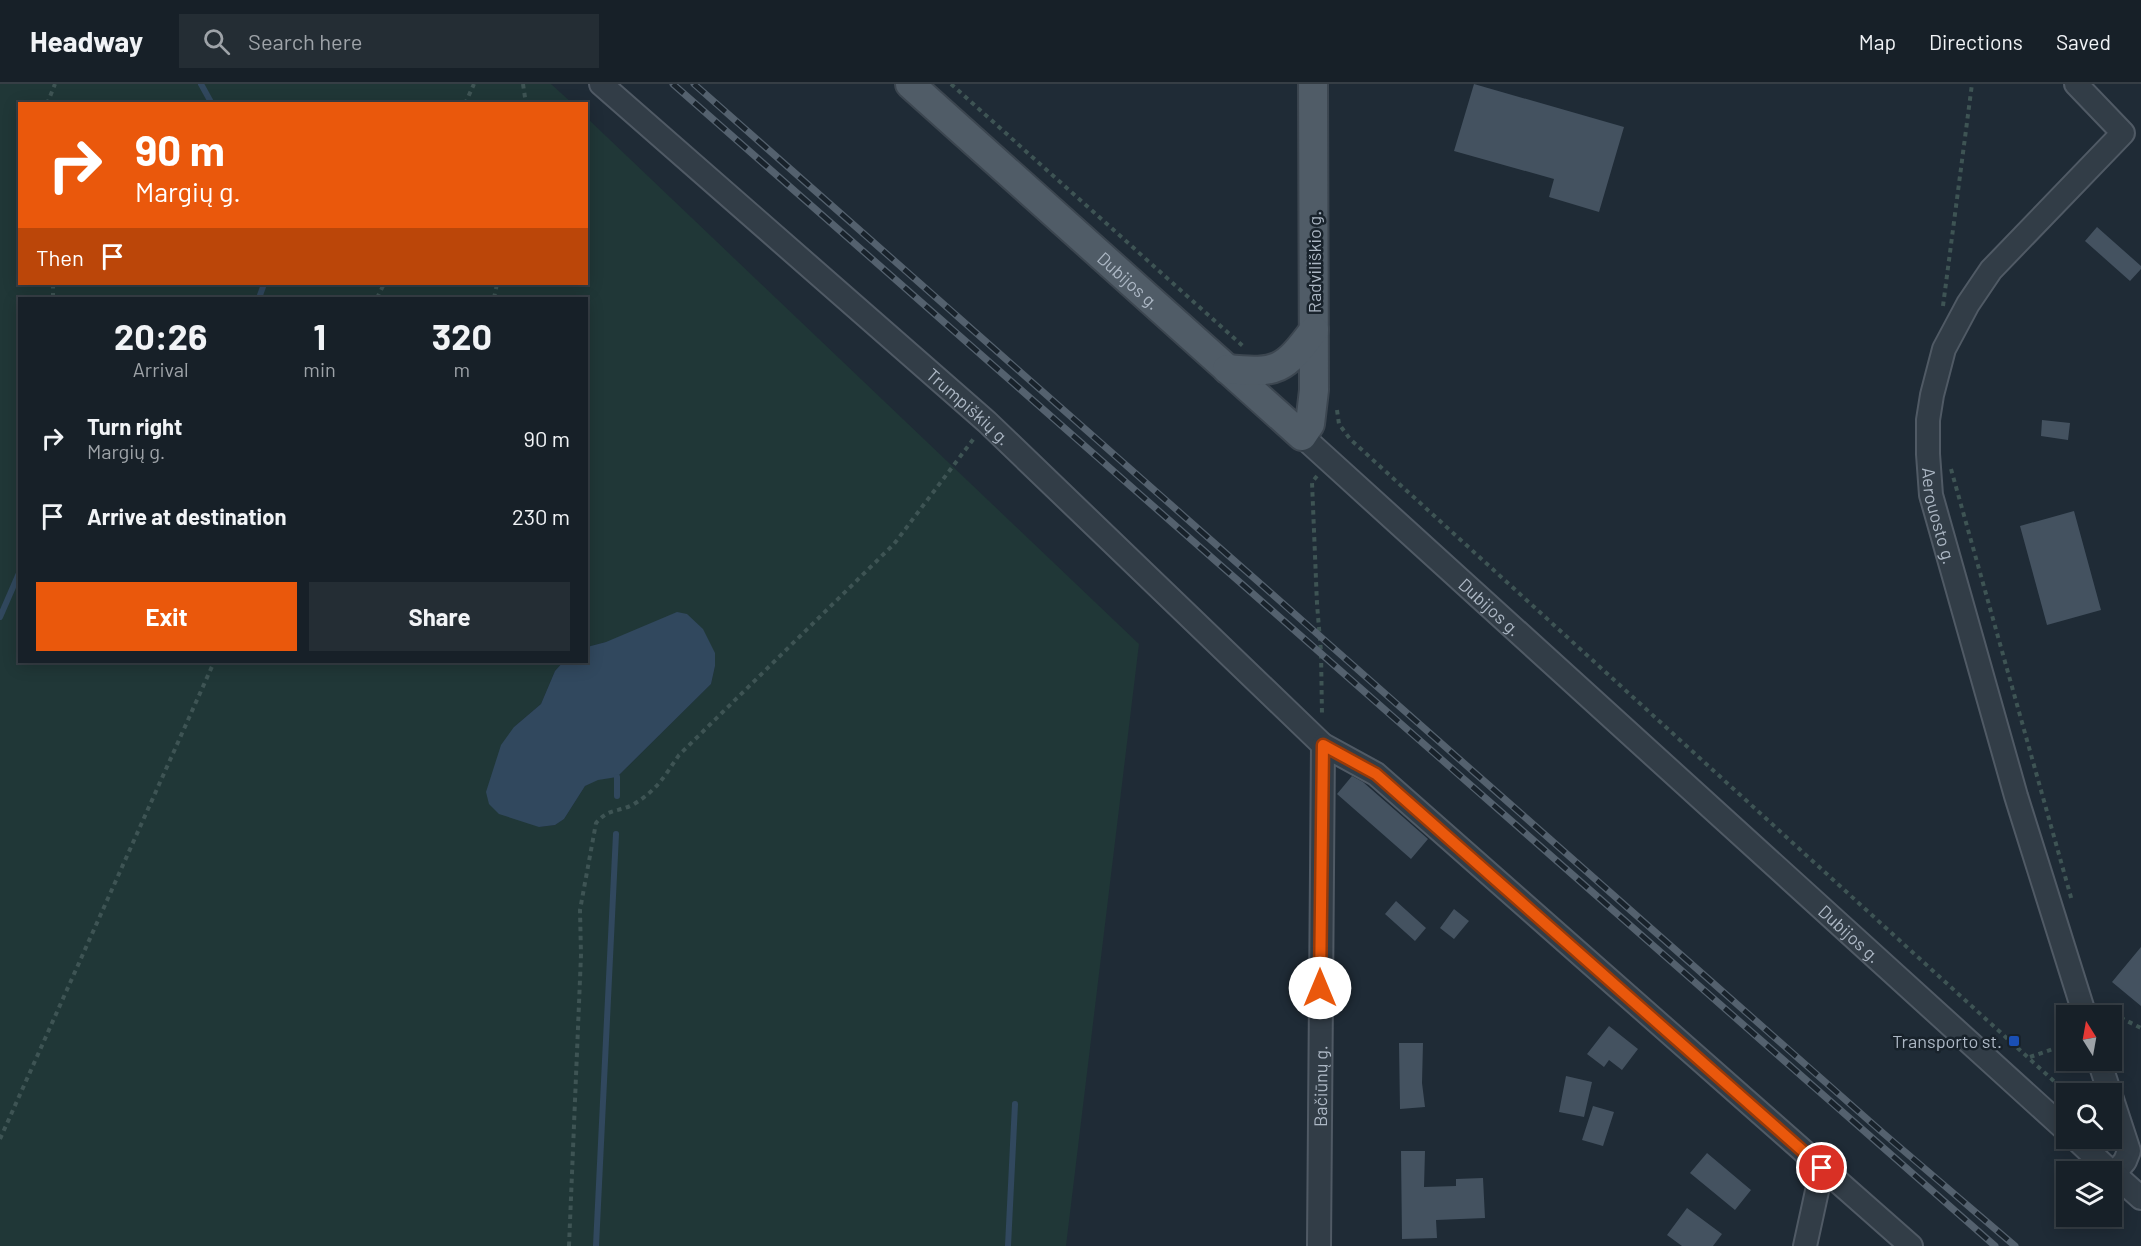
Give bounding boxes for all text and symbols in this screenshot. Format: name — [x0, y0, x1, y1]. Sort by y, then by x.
search box — [179, 14, 599, 68]
text: Headway — [30, 24, 143, 58]
icon: search — [200, 25, 233, 58]
text: Search here — [248, 28, 362, 54]
text: Map — [1859, 29, 1896, 54]
text: Directions — [1929, 29, 2023, 54]
text: Saved — [2056, 29, 2111, 54]
text: 90 m — [135, 124, 225, 174]
icon: right — [36, 126, 114, 204]
text: Margių g. — [135, 175, 241, 207]
street label: Radviliškio g. — [1303, 211, 1325, 313]
icon: arrive — [96, 240, 129, 273]
text: Then — [36, 244, 84, 270]
street label: Dubijos g. — [1093, 247, 1164, 314]
text: 20:26 — [114, 314, 207, 357]
text: 1 — [313, 314, 326, 357]
text: 320 — [432, 314, 492, 357]
text: Arrival — [133, 357, 189, 381]
text: min — [303, 357, 336, 381]
text: m — [454, 357, 470, 381]
street label: Trumpiškių g. — [922, 363, 1015, 450]
text: Turn right — [87, 413, 182, 439]
icon: right — [36, 422, 69, 455]
text: 90 m — [524, 425, 570, 451]
text: Margių g. — [87, 439, 165, 463]
street label: Aerouosto g. — [1918, 467, 1961, 567]
icon: arrive — [36, 500, 69, 533]
text: Arrive at destination — [87, 503, 286, 529]
text: 230 m — [512, 503, 570, 529]
street label: Dubijos g. — [1454, 573, 1526, 641]
button: Exit — [36, 582, 297, 651]
button: Share — [309, 582, 570, 651]
street label: Dubijos g. — [1814, 900, 1885, 967]
position arrow — [1288, 956, 1352, 1020]
north arrow — [2056, 1005, 2122, 1071]
map controls — [2056, 1005, 2122, 1227]
place label: Transporto st. — [1892, 1030, 2002, 1052]
marker: Transporto st. — [2007, 1034, 2021, 1048]
street label: Bačiūnų g. — [1309, 1045, 1332, 1127]
button: search — [2056, 1083, 2122, 1149]
pin — [1796, 1142, 1847, 1193]
icon: arrive — [1805, 1151, 1838, 1184]
button: layers — [2056, 1161, 2122, 1227]

